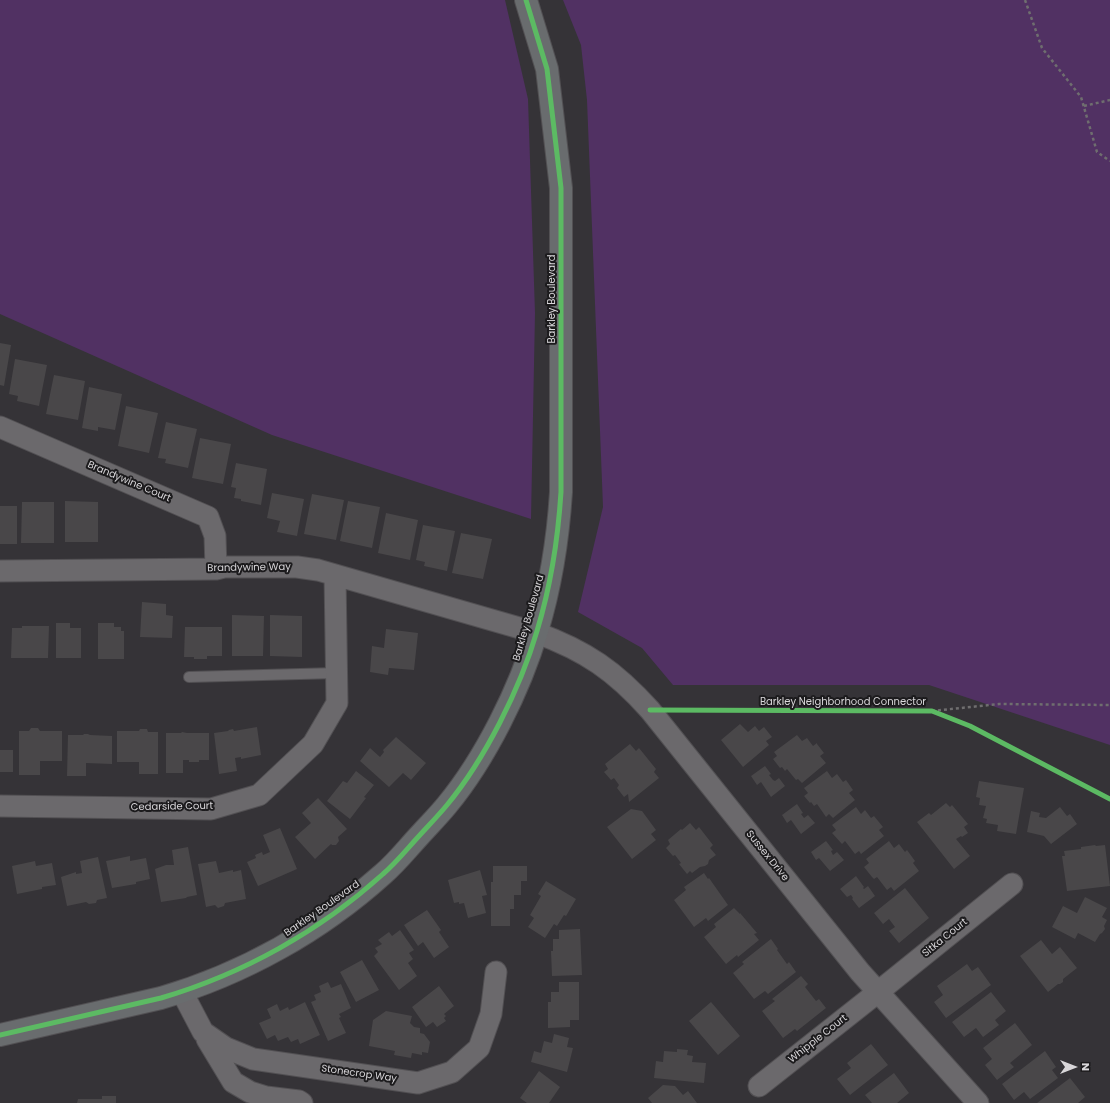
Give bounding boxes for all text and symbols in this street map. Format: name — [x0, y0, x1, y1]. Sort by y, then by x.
street label: Barkley Boulevard — [546, 254, 558, 344]
street label: Brandywine Court — [86, 459, 172, 505]
street label: Brandywine Way — [207, 561, 291, 575]
street label: Barkley Boulevard — [511, 573, 547, 663]
street label: Barkley Neighborhood Connector — [760, 696, 926, 708]
street label: Cedarside Court — [131, 800, 213, 814]
street label: Sussex Drive — [743, 828, 791, 884]
street label: Barkley Boulevard — [282, 879, 362, 939]
street label: Sitka Court — [920, 916, 970, 960]
street label: Whipple Court — [786, 1012, 850, 1066]
north arrow — [1054, 1047, 1094, 1087]
street label: Stonecrop Way — [320, 1063, 398, 1085]
text: N — [1078, 1063, 1094, 1071]

